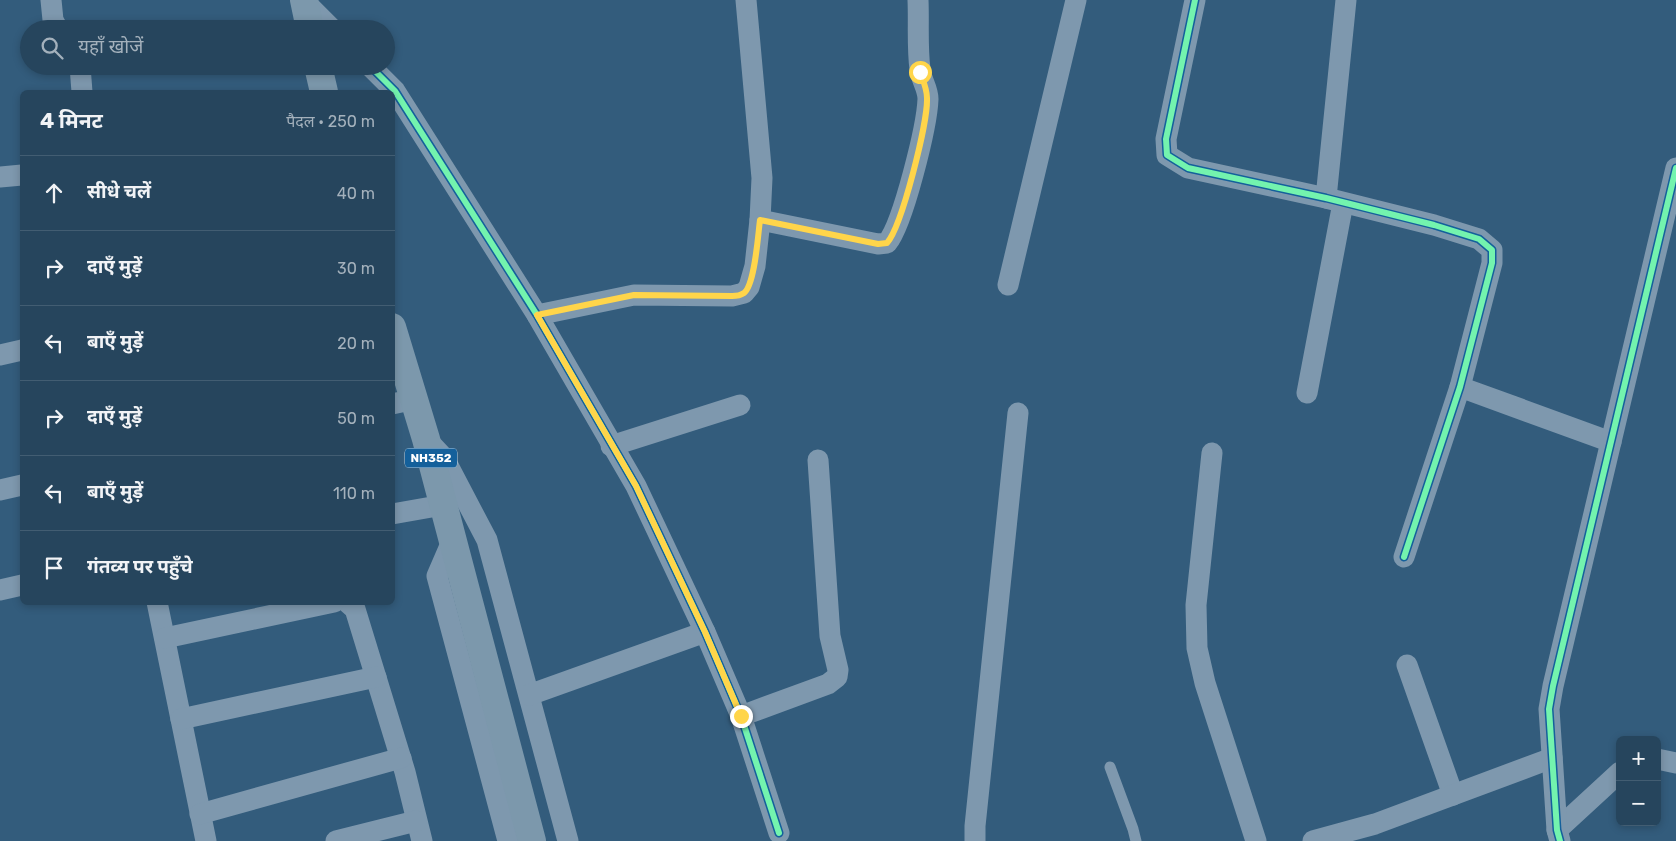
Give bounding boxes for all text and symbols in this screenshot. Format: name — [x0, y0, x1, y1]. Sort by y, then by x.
search box — [20, 20, 395, 75]
icon: search — [38, 34, 66, 62]
text: यहाँ खोजें — [78, 35, 143, 58]
route start — [909, 61, 932, 84]
text: 4 मिनट — [40, 108, 103, 133]
text: पैदल · 250 m — [286, 112, 375, 131]
icon: ahead — [40, 179, 68, 207]
text: सीधे चलें — [87, 180, 151, 203]
text: 40 m — [337, 184, 375, 203]
icon: right — [40, 254, 68, 282]
text: दाएँ मुड़ें — [87, 255, 142, 278]
text: 30 m — [337, 259, 375, 278]
icon: left — [40, 329, 68, 357]
text: बाएँ मुड़ें — [87, 330, 143, 353]
text: 20 m — [337, 334, 375, 353]
icon: right — [40, 404, 68, 432]
text: दाएँ मुड़ें — [87, 405, 142, 428]
text: 50 m — [337, 409, 375, 428]
road number: NH352 — [405, 448, 457, 468]
icon: left — [40, 479, 68, 507]
text: बाएँ मुड़ें — [87, 480, 143, 503]
text: 110 m — [333, 484, 375, 503]
icon: arrive — [40, 554, 68, 582]
text: गंतव्य पर पहुँचे — [87, 555, 193, 578]
route end — [730, 705, 753, 728]
map controls — [1616, 736, 1661, 826]
button: + — [1616, 736, 1661, 781]
button: − — [1616, 781, 1661, 826]

